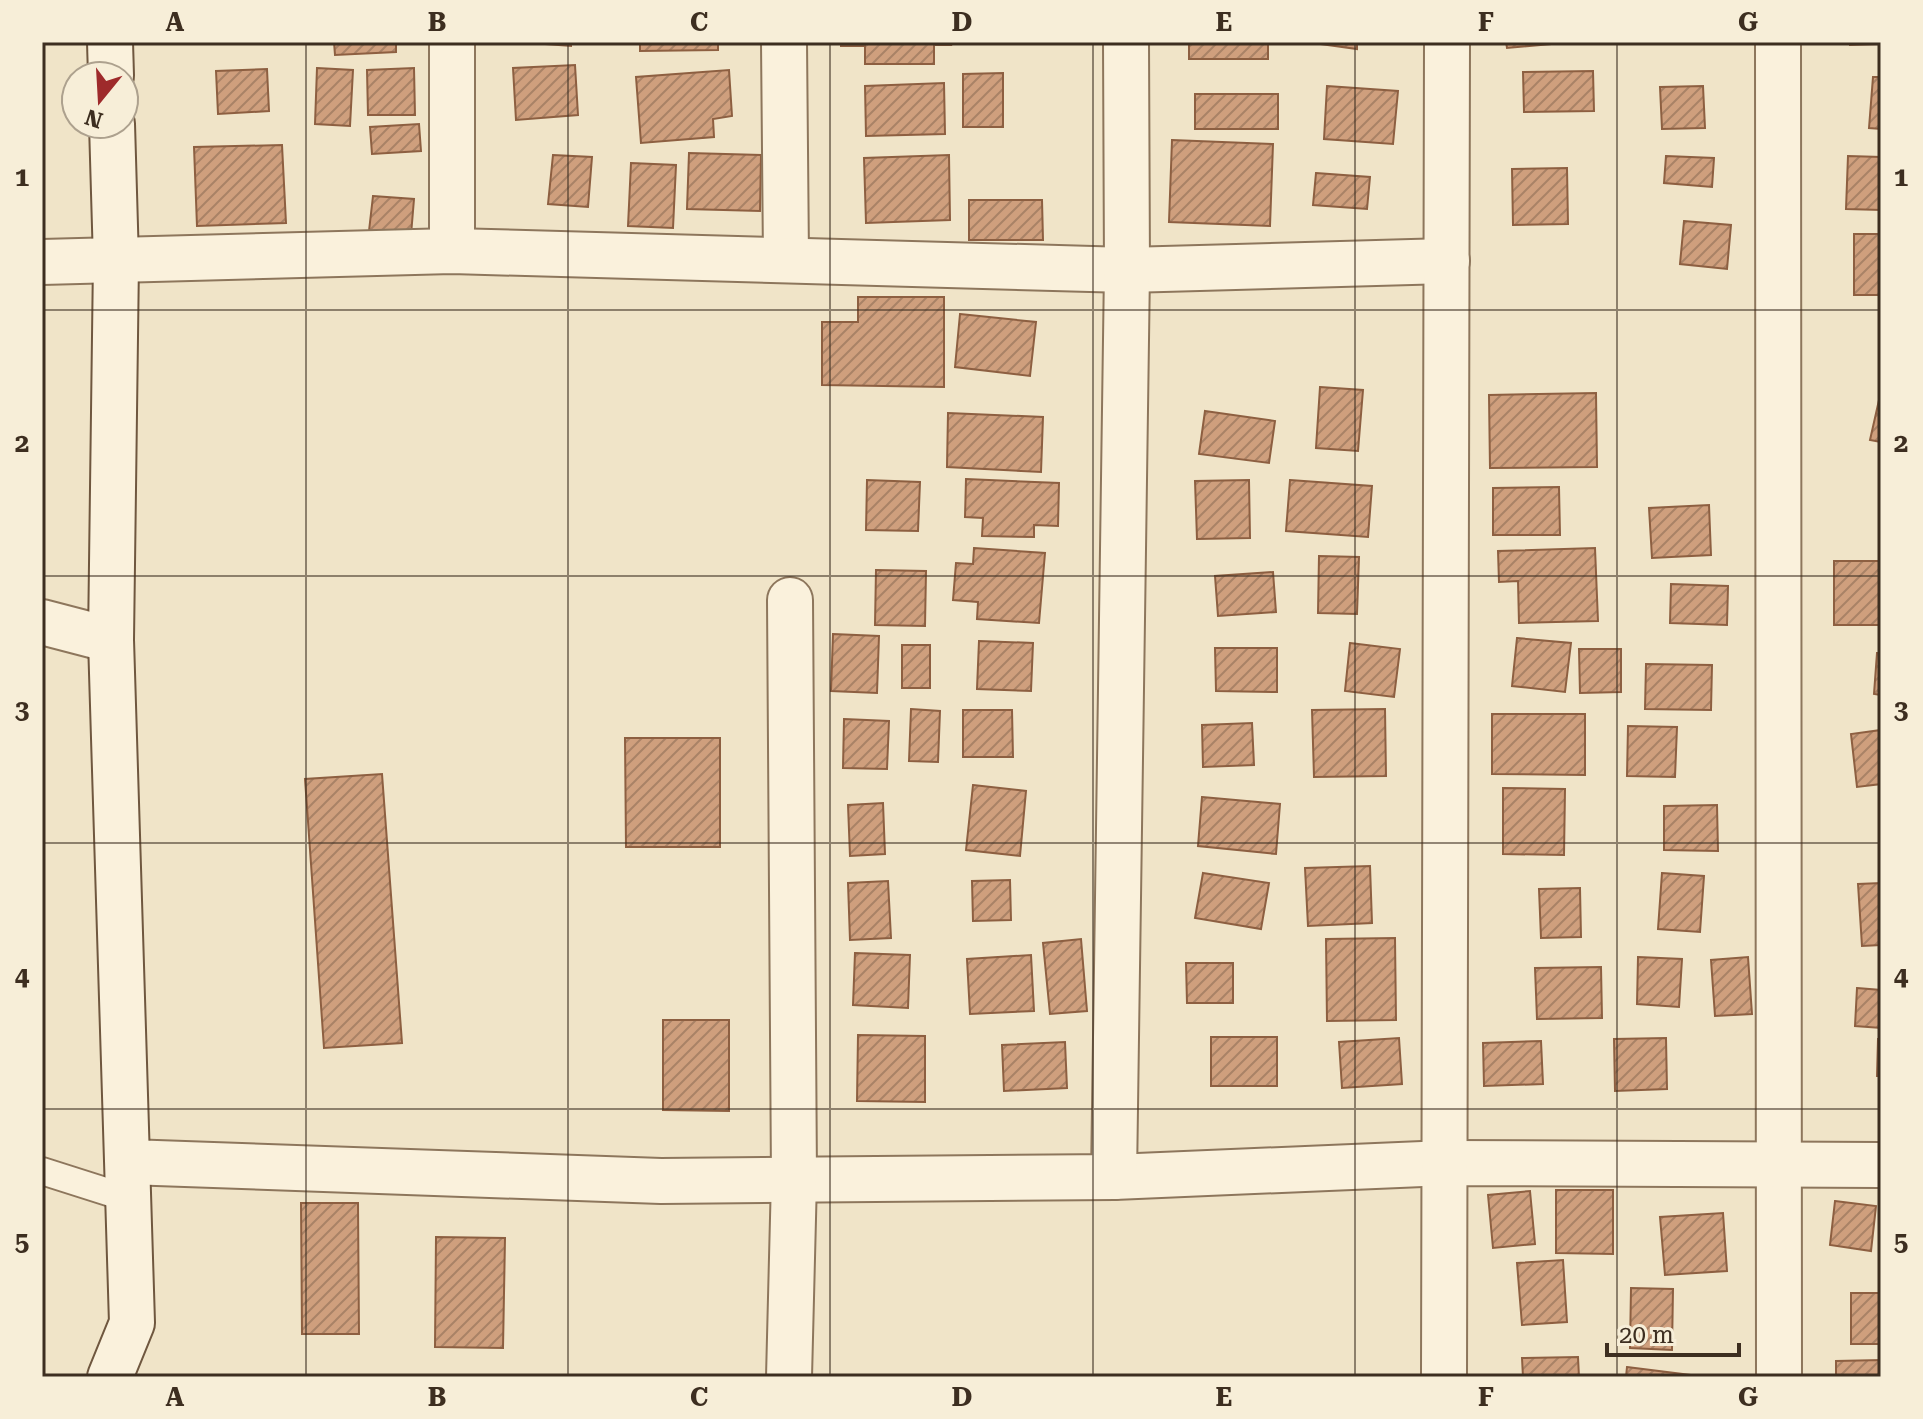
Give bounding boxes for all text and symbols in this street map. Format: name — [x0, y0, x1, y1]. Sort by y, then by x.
text: A — [166, 7, 185, 37]
text: B — [428, 7, 446, 37]
text: C — [690, 7, 708, 37]
text: D — [952, 7, 972, 37]
text: E — [1216, 7, 1232, 37]
text: F — [1478, 7, 1494, 37]
text: G — [1738, 7, 1758, 37]
north arrow — [60, 60, 140, 140]
text: N — [82, 104, 106, 133]
text: 1 — [15, 162, 29, 192]
text: 1 — [1894, 162, 1908, 192]
text: 2 — [15, 428, 29, 458]
text: 2 — [1894, 428, 1908, 458]
text: 3 — [15, 695, 29, 725]
text: 3 — [1894, 695, 1908, 725]
text: 4 — [15, 961, 30, 991]
text: 4 — [1894, 961, 1909, 991]
text: 5 — [15, 1227, 29, 1257]
text: 5 — [1894, 1227, 1908, 1257]
scale bar — [1607, 1307, 1739, 1357]
text: 20 m — [1619, 1321, 1674, 1349]
text: A — [166, 1382, 185, 1412]
text: B — [428, 1382, 446, 1412]
text: C — [690, 1382, 708, 1412]
text: D — [952, 1382, 972, 1412]
text: E — [1216, 1382, 1232, 1412]
text: F — [1478, 1382, 1494, 1412]
text: G — [1738, 1382, 1758, 1412]

